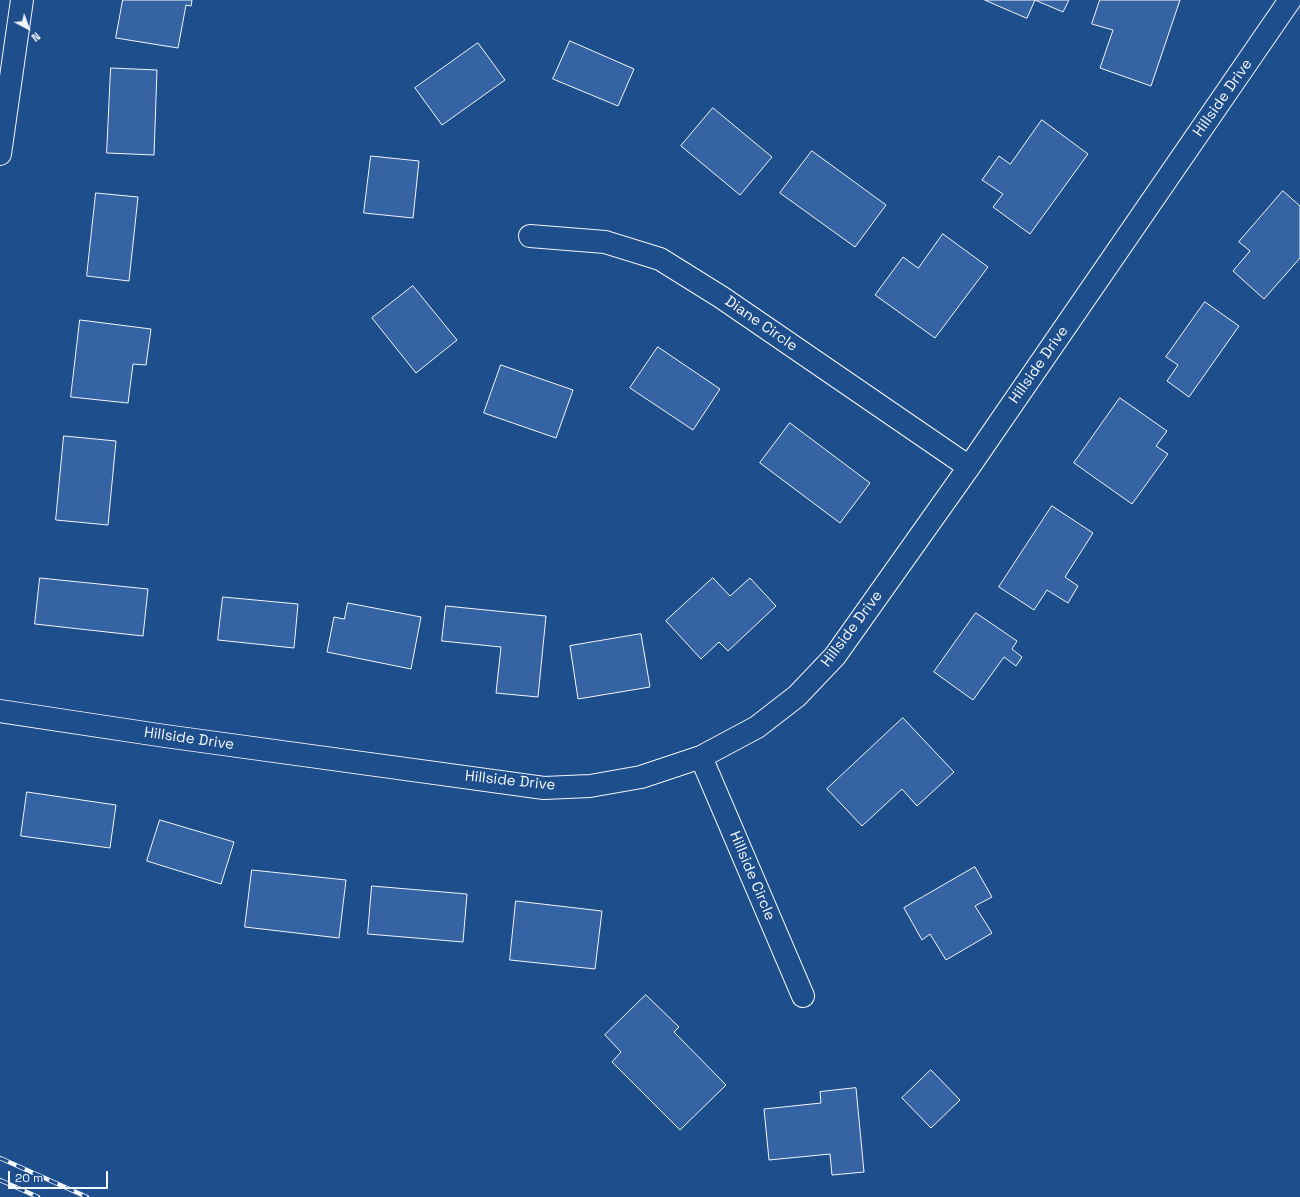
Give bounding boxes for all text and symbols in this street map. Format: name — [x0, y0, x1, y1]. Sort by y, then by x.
north arrow — [8, 8, 48, 48]
text: N — [28, 29, 43, 45]
street label: Hillside Drive — [1190, 56, 1256, 140]
street label: Diane Circle — [721, 292, 801, 356]
street label: Hillside Drive — [1006, 323, 1072, 407]
street label: Hillside Drive — [817, 587, 887, 671]
street label: Hillside Drive — [143, 724, 235, 754]
street label: Hillside Drive — [464, 767, 556, 795]
street label: Hillside Circle — [725, 829, 779, 923]
scale bar — [10, 1163, 110, 1189]
text: 20 m — [15, 1170, 43, 1186]

